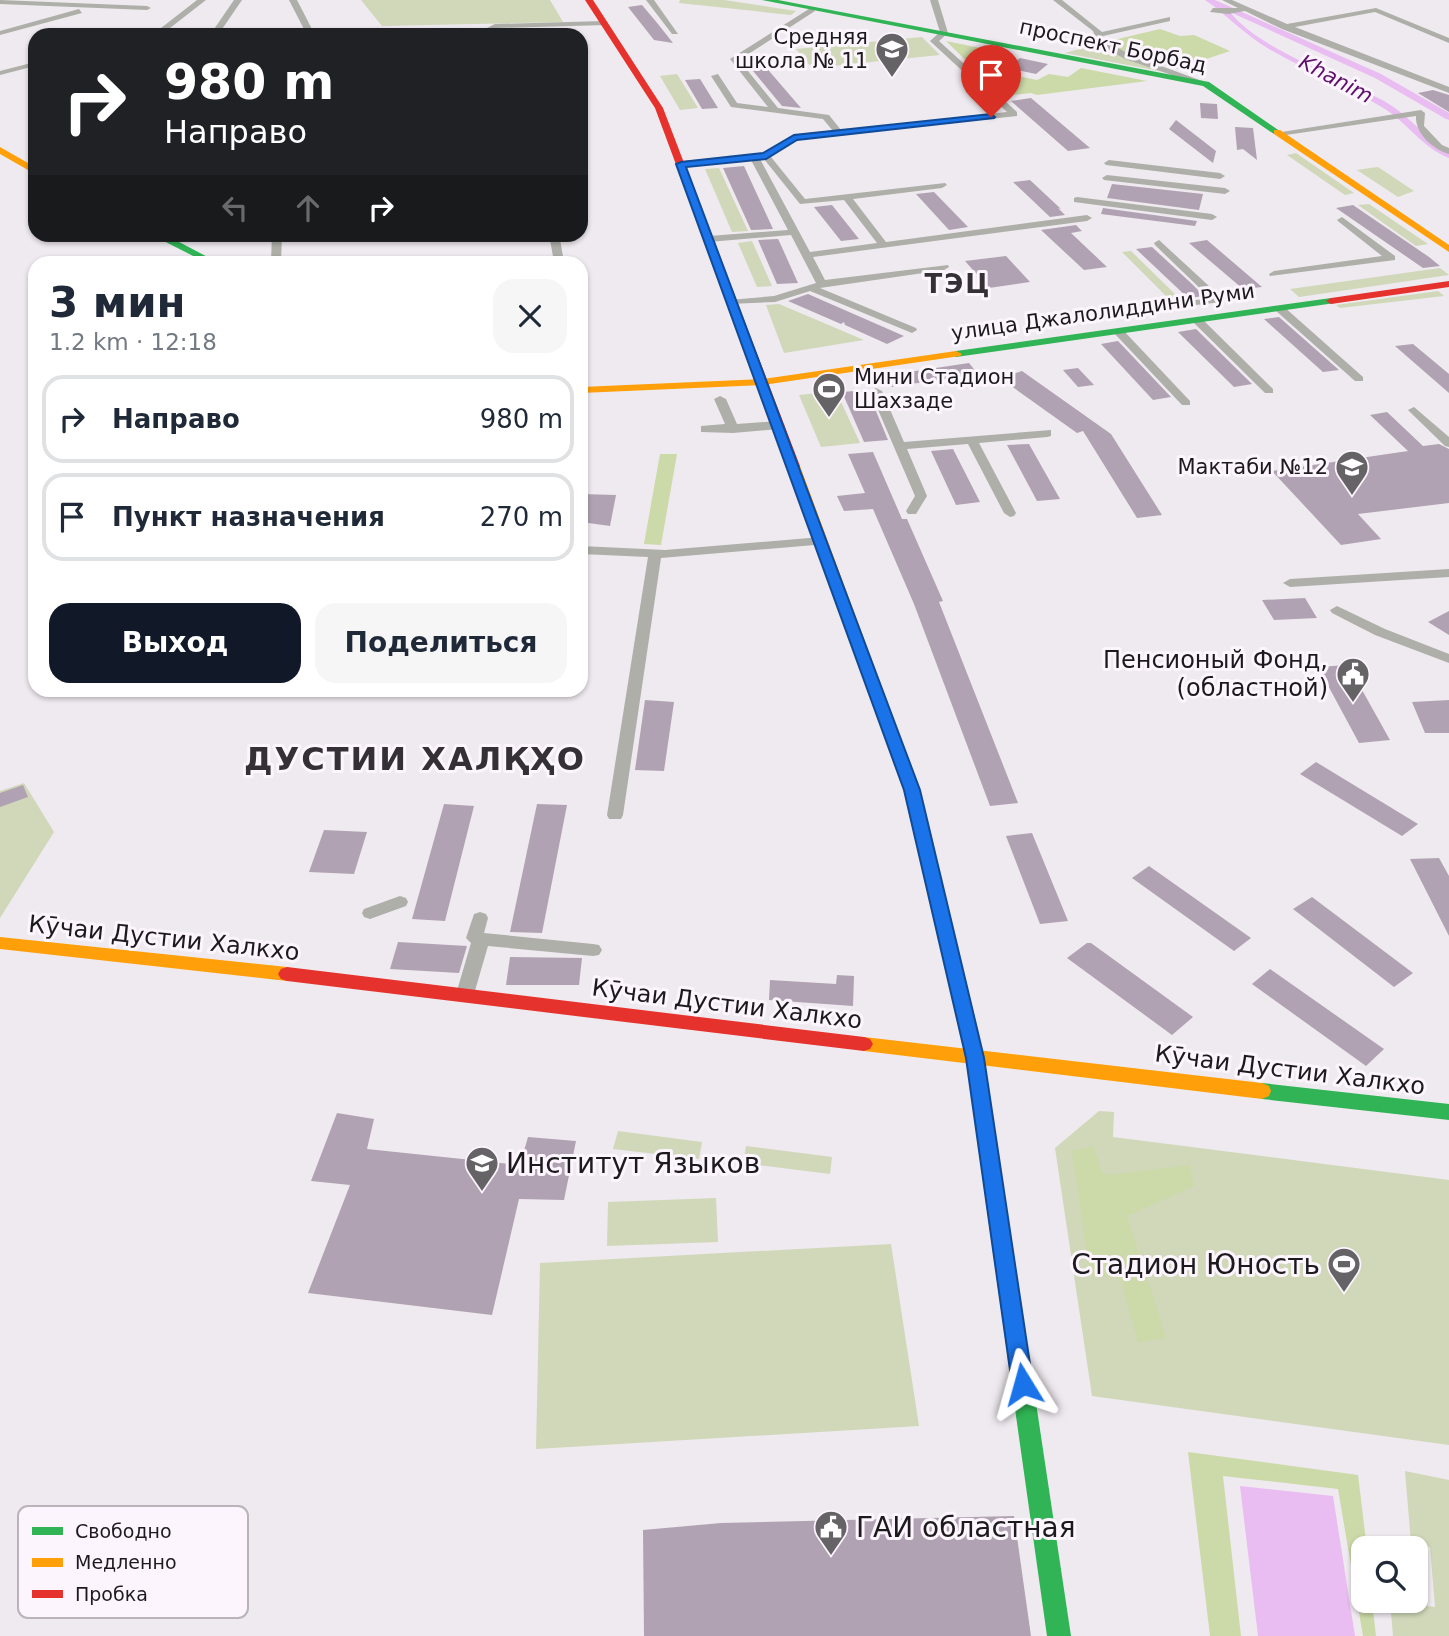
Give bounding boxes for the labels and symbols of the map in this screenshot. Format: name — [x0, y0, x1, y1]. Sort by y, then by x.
street label: проспект Борбад — [1017, 14, 1209, 78]
place label: Средняя школа № 11 — [735, 25, 868, 73]
school or university icon: Средняя школа № 11 — [873, 30, 911, 79]
pin — [961, 45, 1021, 117]
water label: Khanim — [1295, 50, 1377, 108]
district label: ТЭЦ — [925, 269, 991, 299]
street label: улица Джалолиддини Руми — [950, 279, 1256, 345]
place label: Мини Стадион Шахзаде — [854, 365, 1014, 413]
sports icon: Мини Стадион Шахзаде — [810, 370, 848, 419]
school or university icon: Мактаби №12 — [1333, 448, 1371, 497]
place label: Мактаби №12 — [1177, 455, 1328, 479]
place label: Пенсионый Фонд, (областной) — [1103, 646, 1328, 702]
public building icon: Пенсионый Фонд, (областной) — [1334, 655, 1372, 704]
district label: ДУСТИИ ХАЛҚҲО — [244, 740, 586, 778]
street label: Кӯчаи Дустии Халкхо — [27, 910, 301, 966]
street label: Кӯчаи Дустии Халкхо — [590, 974, 864, 1034]
street label: Кӯчаи Дустии Халкхо — [1153, 1040, 1427, 1100]
school or university icon: Институт Языков — [463, 1144, 501, 1193]
place label: Институт Языков — [506, 1147, 760, 1180]
sports icon: Стадион Юность — [1325, 1245, 1363, 1294]
place label: Стадион Юность — [1071, 1248, 1320, 1281]
position arrow — [986, 1347, 1060, 1421]
legend — [18, 1506, 248, 1618]
public building icon: ГАИ областная — [812, 1508, 850, 1557]
place label: ГАИ областная — [856, 1511, 1076, 1544]
text: Свободно — [75, 1520, 172, 1542]
text: Медленно — [75, 1551, 177, 1573]
text: Пробка — [75, 1583, 148, 1605]

